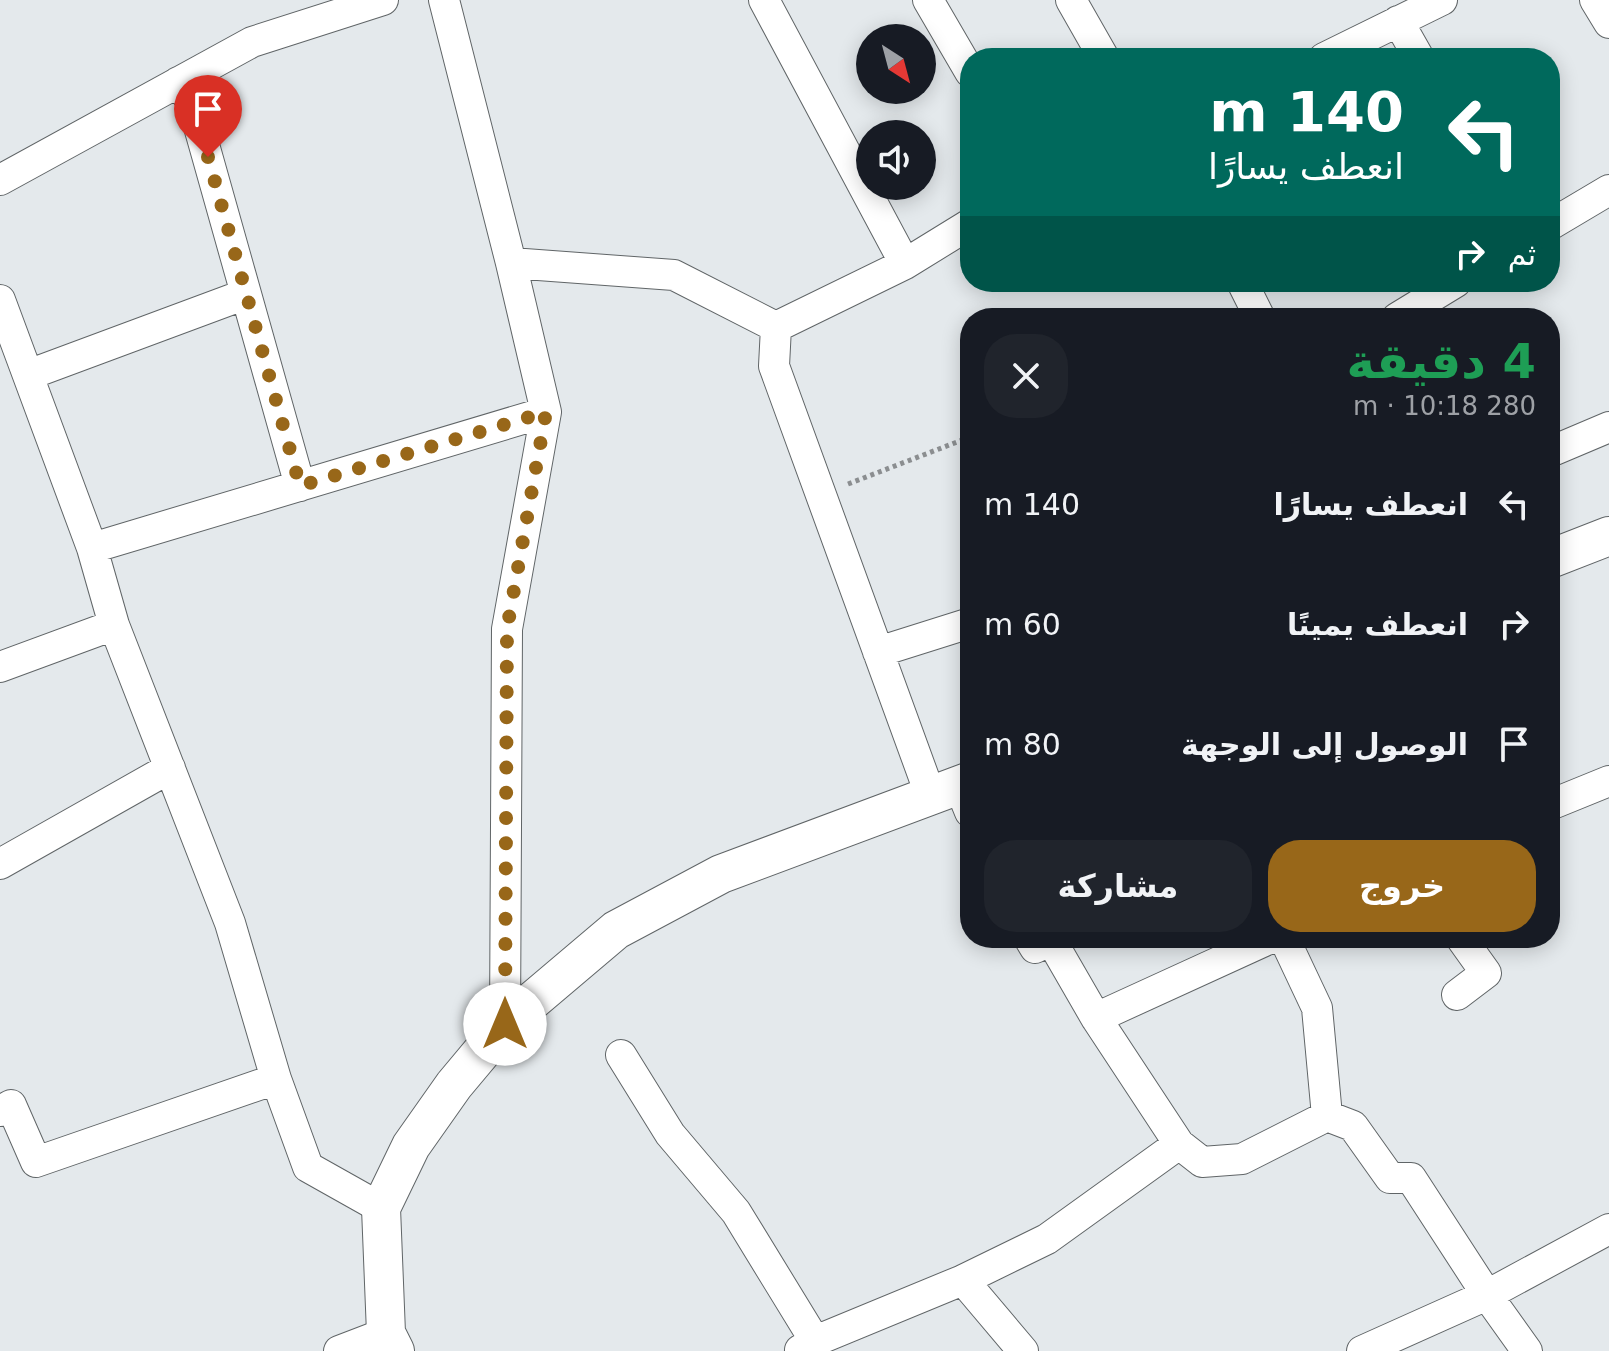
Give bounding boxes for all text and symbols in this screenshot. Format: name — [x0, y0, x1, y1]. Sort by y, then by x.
north arrow — [856, 24, 936, 104]
map controls — [856, 24, 936, 200]
pin — [174, 75, 242, 157]
text: 140 m — [1209, 79, 1404, 144]
icon: left — [1432, 80, 1536, 184]
icon: arrive — [186, 87, 230, 131]
button: sound — [856, 120, 936, 200]
text: انعطف يسارًا — [1208, 146, 1404, 187]
icon: right — [1448, 232, 1492, 276]
text: ثم — [1508, 237, 1536, 272]
text: 4 دقيقة — [1347, 333, 1536, 389]
button: close — [984, 334, 1068, 418]
text: 280 m · 10:18 — [1353, 391, 1536, 421]
icon: left — [1492, 482, 1536, 526]
text: 140 m — [984, 487, 1080, 522]
text: انعطف يسارًا — [1274, 487, 1468, 522]
icon: right — [1492, 602, 1536, 646]
text: 60 m — [984, 607, 1061, 642]
text: انعطف يمينًا — [1287, 607, 1468, 642]
icon: arrive — [1492, 722, 1536, 766]
text: 80 m — [984, 727, 1061, 762]
text: الوصول إلى الوجهة — [1181, 727, 1468, 762]
button: مشاركة — [984, 840, 1252, 932]
button: خروج — [1268, 840, 1536, 932]
position arrow — [463, 982, 547, 1066]

